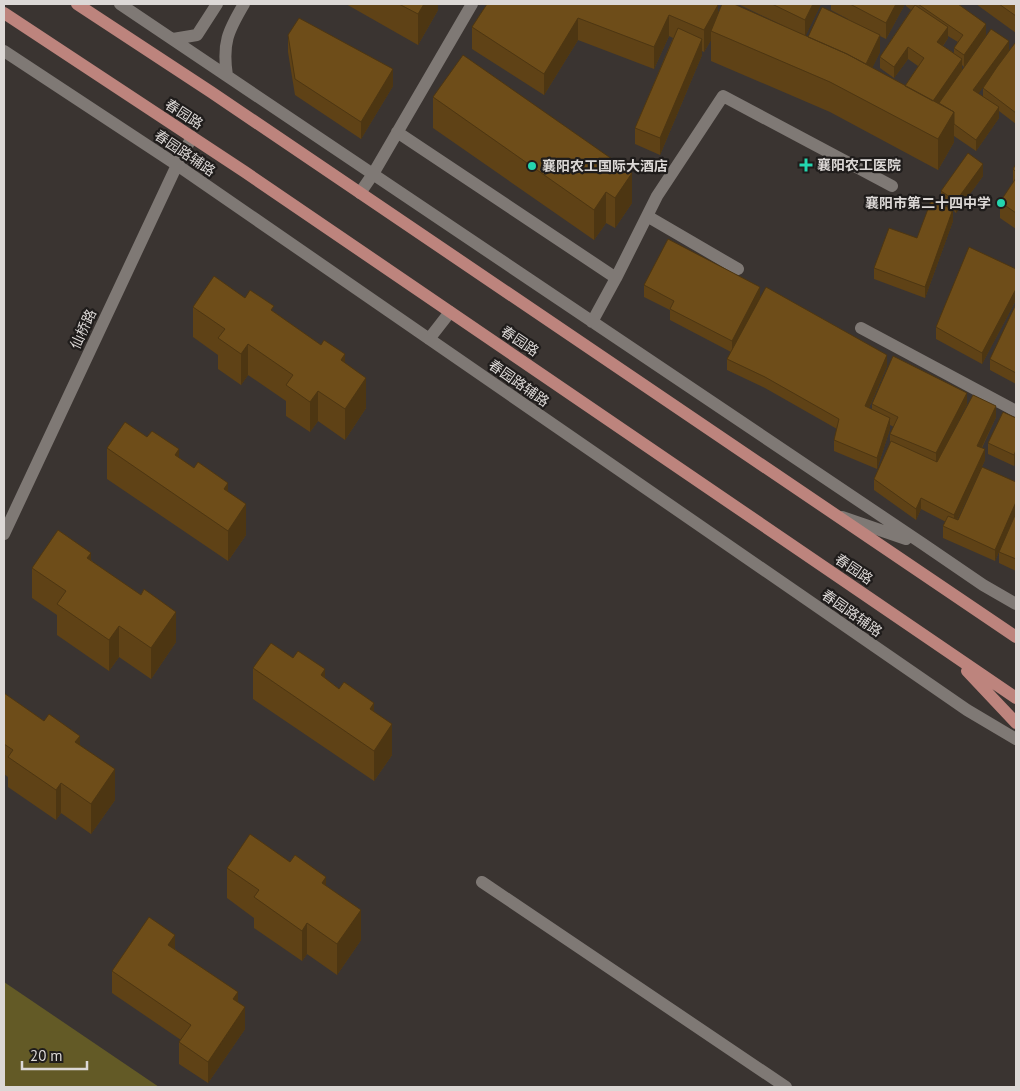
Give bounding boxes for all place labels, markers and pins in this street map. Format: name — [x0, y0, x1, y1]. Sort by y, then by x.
place label: 襄阳农工医院 — [817, 156, 901, 174]
place label: 襄阳农工国际大酒店 — [542, 157, 668, 175]
marker: 襄阳农工医院 — [799, 158, 813, 172]
marker: 襄阳农工国际大酒店 — [526, 160, 538, 172]
place label: 襄阳市第二十四中学 — [865, 194, 991, 212]
marker: 襄阳市第二十四中学 — [995, 197, 1007, 209]

